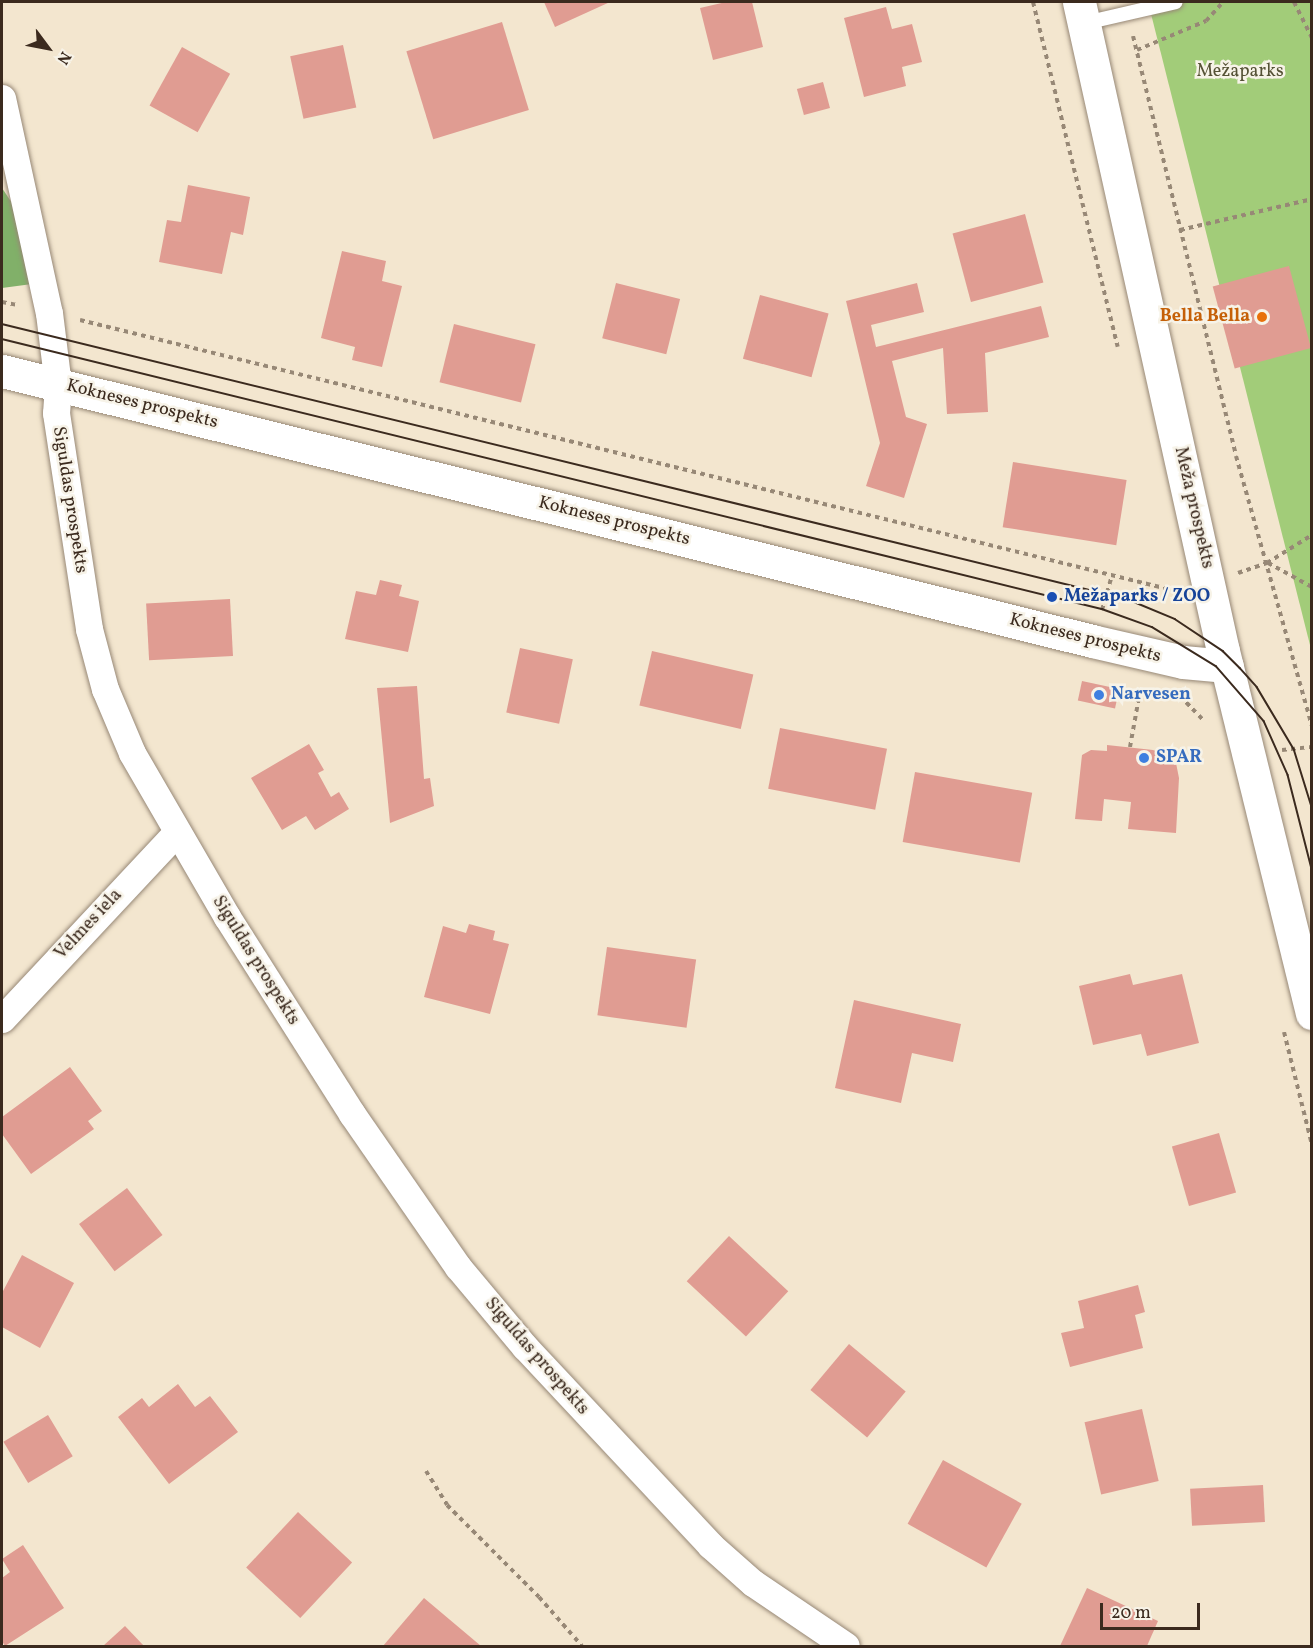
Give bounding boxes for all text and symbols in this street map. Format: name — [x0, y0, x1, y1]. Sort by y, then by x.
north arrow — [18, 18, 78, 78]
text: N — [51, 47, 76, 68]
park label: Mežaparks — [1196, 61, 1284, 83]
place label: Bella Bella — [1160, 306, 1250, 328]
marker: Bella Bella — [1255, 310, 1269, 324]
street label: Kokneses prospekts — [64, 376, 220, 434]
street label: Siguldas prospekts — [47, 425, 91, 575]
street label: Meža prospekts — [1168, 445, 1218, 571]
street label: Kokneses prospekts — [536, 493, 692, 551]
place label: Mežaparks / ZOO — [1064, 586, 1210, 608]
marker: Mežaparks / ZOO — [1045, 590, 1059, 604]
street label: Kokneses prospekts — [1007, 610, 1163, 668]
place label: Narvesen — [1111, 684, 1191, 706]
marker: Narvesen — [1092, 688, 1106, 702]
place label: SPAR — [1156, 747, 1202, 769]
marker: SPAR — [1137, 751, 1151, 765]
street label: Velmes iela — [51, 885, 127, 965]
street label: Siguldas prospekts — [207, 892, 303, 1030]
street label: Siguldas prospekts — [479, 1294, 593, 1420]
scale bar — [1103, 1591, 1204, 1629]
text: 20 m — [1111, 1601, 1151, 1626]

